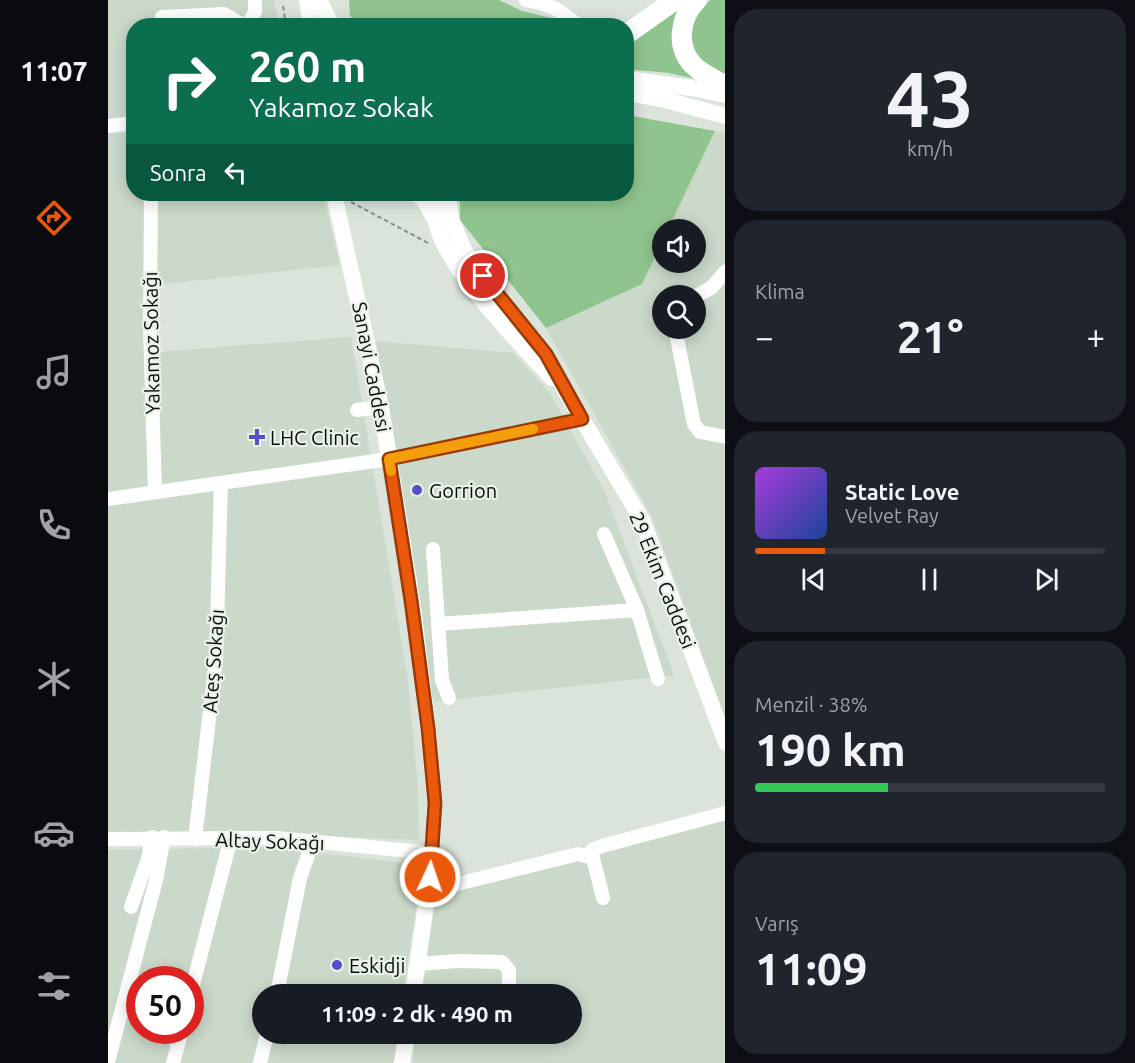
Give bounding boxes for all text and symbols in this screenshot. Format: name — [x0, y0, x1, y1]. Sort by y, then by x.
icon: right — [150, 42, 228, 120]
text: 260 m — [249, 43, 366, 90]
text: 43 — [886, 54, 974, 142]
text: 11:07 — [20, 56, 88, 86]
text: Yakamoz Sokak — [249, 92, 434, 122]
text: km/h — [907, 137, 953, 160]
icon: left — [219, 156, 252, 189]
text: Sonra — [150, 160, 207, 185]
icon: directions — [33, 197, 75, 239]
map controls — [652, 219, 706, 339]
button: sound — [652, 219, 706, 273]
pin — [457, 250, 508, 301]
icon: arrive — [466, 259, 499, 292]
street label: Yakamoz Sokağı — [138, 271, 164, 415]
text: Klima — [755, 280, 805, 303]
button: search — [652, 285, 706, 339]
street label: Sanayi Caddesi — [348, 300, 396, 434]
text: 21° — [897, 311, 963, 362]
text: − — [755, 318, 774, 355]
text: + — [1086, 318, 1105, 355]
icon: music — [33, 351, 75, 393]
place label: LHC Clinic — [270, 426, 359, 449]
marker: LHC Clinic — [248, 428, 266, 446]
place label: Gorrion — [429, 479, 497, 502]
text: Static Love — [845, 479, 960, 504]
marker: Gorrion — [410, 483, 424, 497]
icon: phone — [33, 504, 75, 546]
text: Velvet Ray — [845, 504, 939, 527]
street label: 29 Ekim Caddesi — [625, 508, 701, 652]
icon: previous — [797, 563, 830, 596]
icon: pause — [913, 563, 946, 596]
icon: next — [1030, 563, 1063, 596]
street label: Ateş Sokağı — [198, 608, 228, 714]
icon: climate — [33, 658, 75, 700]
text: Menzil · 38% — [755, 693, 868, 716]
text: 190 km — [755, 724, 906, 775]
icon: car — [33, 812, 75, 854]
street label: Altay Sokağı — [215, 828, 325, 854]
position arrow — [398, 845, 462, 909]
text: Varış — [755, 912, 799, 935]
text: 11:09 — [755, 943, 868, 994]
place label: Eskidji — [349, 954, 405, 977]
marker: Eskidji — [330, 958, 344, 972]
icon: filters — [33, 965, 75, 1007]
speed limit sign: 50 — [126, 966, 204, 1044]
text: 11:09 · 2 dk · 490 m — [321, 1001, 513, 1026]

